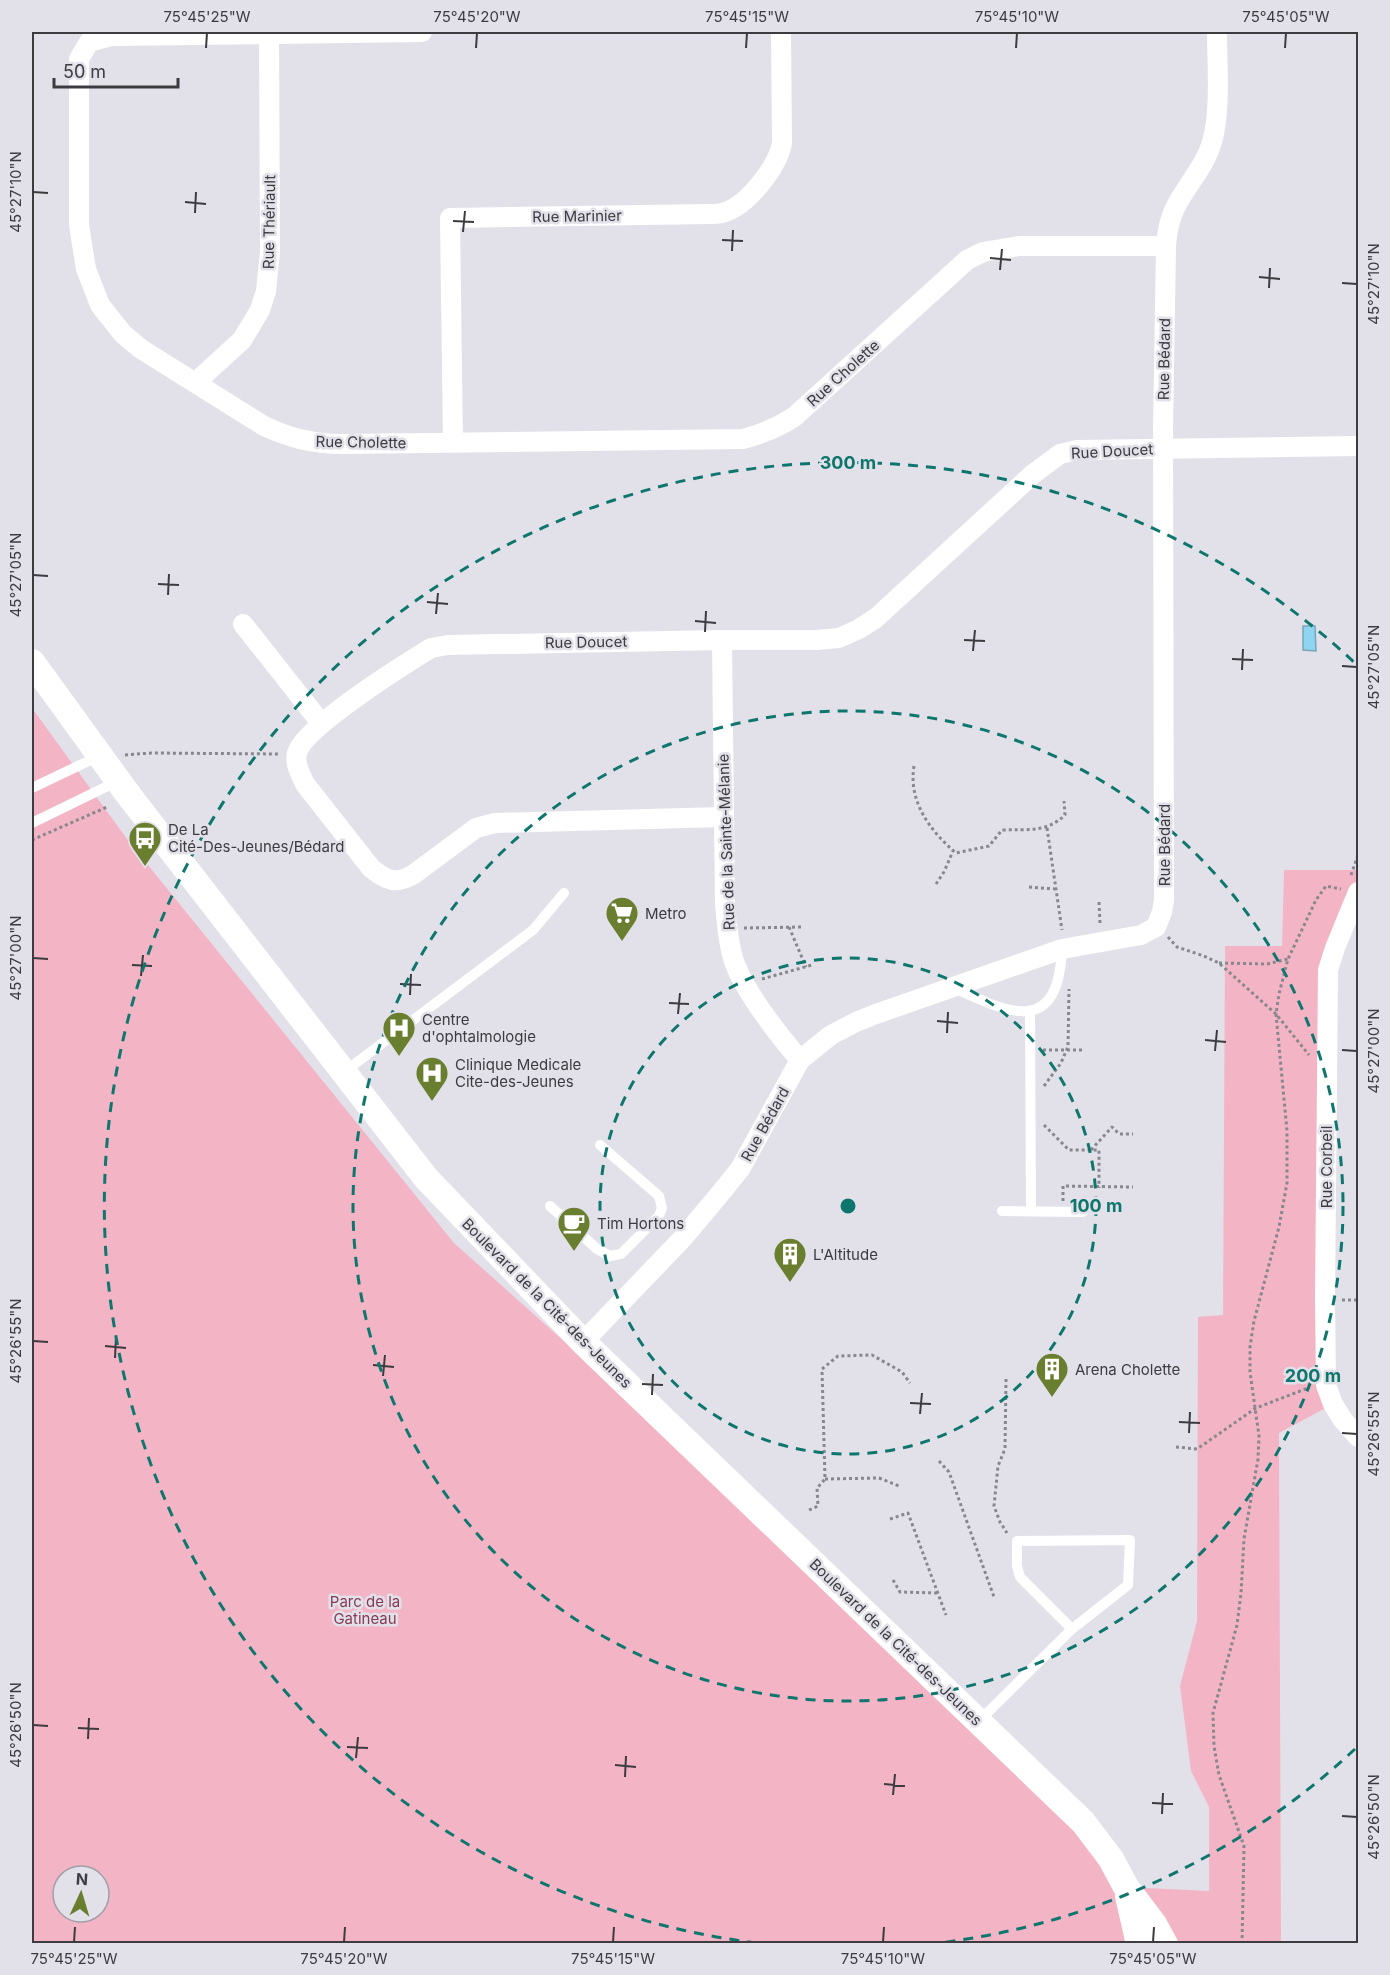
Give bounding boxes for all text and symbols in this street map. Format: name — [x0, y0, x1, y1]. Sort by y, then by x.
text: 75°45'25"W — [164, 7, 251, 26]
text: 75°45'20"W — [433, 7, 521, 26]
text: 75°45'15"W — [705, 7, 789, 26]
text: 75°45'10"W — [975, 7, 1059, 26]
text: 75°45'05"W — [1242, 7, 1330, 26]
scale bar — [54, 51, 178, 89]
text: 50 m — [63, 61, 106, 82]
text: 45°27'10"N — [6, 151, 25, 233]
street label: Rue Thériault — [259, 175, 279, 269]
street label: Rue Marinier — [532, 206, 622, 226]
text: 45°27'10"N — [1364, 243, 1383, 325]
street label: Rue Bédard — [1154, 318, 1174, 400]
street label: Rue Cholette — [803, 336, 883, 410]
street label: Rue Cholette — [315, 432, 407, 452]
street label: Rue Doucet — [1070, 439, 1154, 463]
text: 300 m — [820, 452, 876, 473]
text: 45°27'05"N — [6, 533, 25, 617]
text: 45°27'05"N — [1364, 625, 1383, 709]
street label: Rue Doucet — [545, 632, 627, 652]
street label: Rue de la Sainte-Mélanie — [713, 753, 739, 931]
street label: Rue Bédard — [1155, 804, 1174, 886]
bus stop icon: De La Cité-Des-Jeunes/Bédard — [127, 820, 163, 867]
place label: De La Cité-Des-Jeunes/Bédard — [168, 820, 345, 856]
supermarket icon: Metro — [604, 895, 640, 942]
place label: Metro — [645, 904, 687, 923]
text: 45°27'00"N — [6, 916, 25, 1001]
text: 45°27'00"N — [1364, 1009, 1383, 1094]
hospital icon: Centre d'ophtalmologie — [381, 1010, 417, 1057]
place label: Centre d'ophtalmologie — [422, 1010, 536, 1046]
hospital icon: Clinique Medicale Cite-des-Jeunes — [414, 1055, 450, 1102]
place label: Clinique Medicale Cite-des-Jeunes — [455, 1055, 581, 1091]
street label: Rue Bédard — [737, 1083, 793, 1165]
street label: Rue Corbeil — [1317, 1126, 1336, 1208]
text: 100 m — [1070, 1195, 1122, 1216]
centre of rings — [838, 1196, 858, 1216]
cafe icon: Tim Hortons — [556, 1205, 592, 1252]
street label: Boulevard de la Cité-des-Jeunes — [458, 1214, 636, 1392]
place label: Tim Hortons — [597, 1214, 684, 1233]
building icon: L'Altitude — [772, 1236, 808, 1283]
place label: L'Altitude — [813, 1245, 878, 1264]
text: 45°26'55"N — [6, 1298, 25, 1384]
building icon: Arena Cholette — [1034, 1351, 1070, 1398]
place label: Arena Cholette — [1075, 1360, 1180, 1379]
text: 200 m — [1285, 1365, 1341, 1386]
text: 45°26'55"N — [1364, 1391, 1383, 1477]
street label: Boulevard de la Cité-des-Jeunes — [806, 1554, 986, 1730]
park label: Parc de la Gatineau — [330, 1592, 400, 1628]
text: 45°26'50"N — [6, 1682, 25, 1768]
text: 45°26'50"N — [1364, 1774, 1383, 1860]
north arrow — [51, 1864, 111, 1924]
text: N — [75, 1869, 89, 1889]
text: 75°45'25"W — [31, 1949, 118, 1968]
text: 75°45'20"W — [300, 1949, 388, 1968]
text: 75°45'15"W — [571, 1949, 655, 1968]
text: 75°45'10"W — [841, 1949, 925, 1968]
text: 75°45'05"W — [1109, 1949, 1197, 1968]

